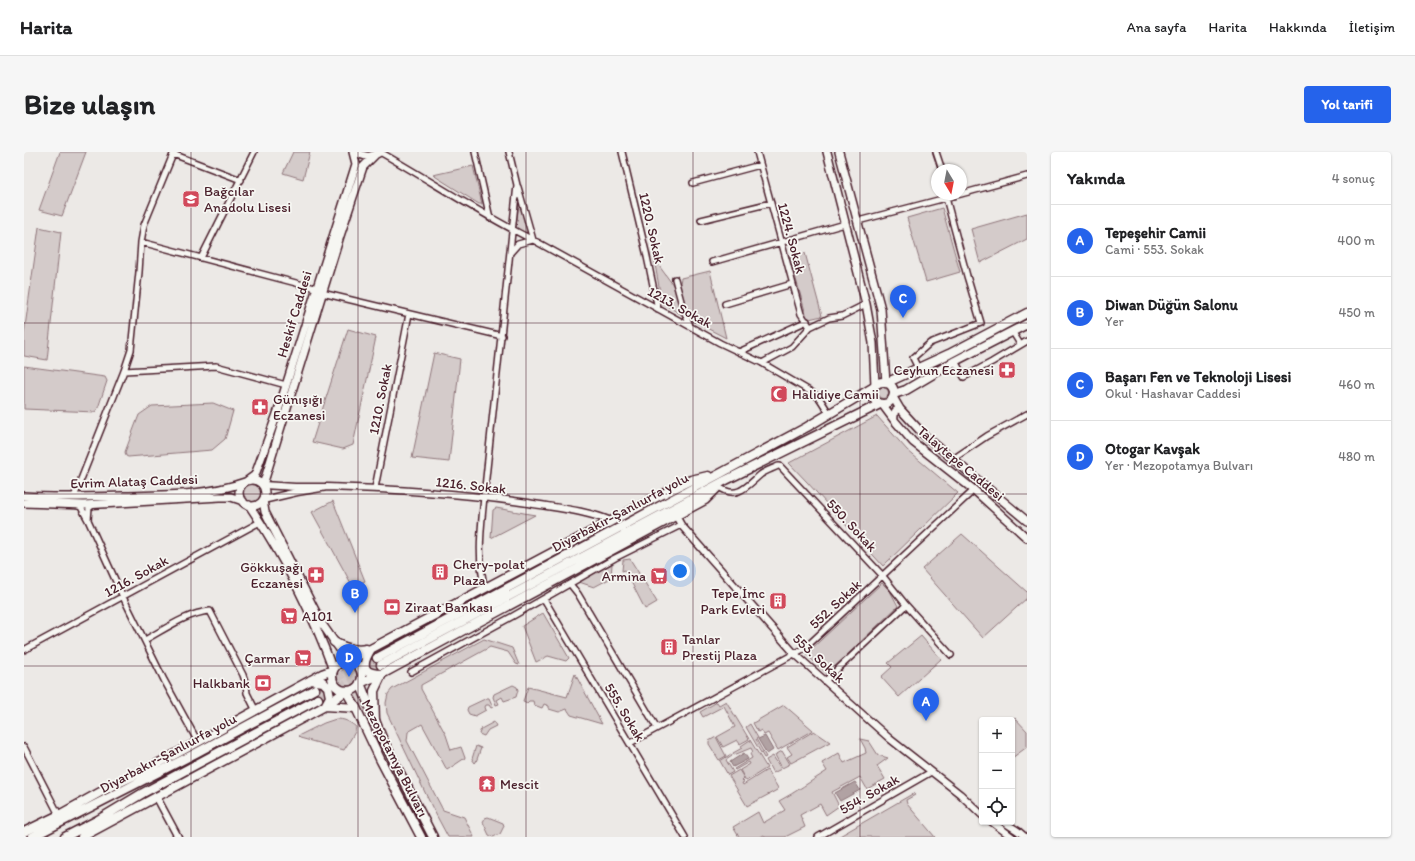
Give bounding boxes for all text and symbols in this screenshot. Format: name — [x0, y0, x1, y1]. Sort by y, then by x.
text: Harita — [20, 16, 72, 39]
text: Ana sayfa — [1127, 19, 1186, 36]
text: Harita — [1208, 19, 1247, 36]
text: Hakkında — [1269, 19, 1327, 36]
text: İletişim — [1349, 19, 1395, 36]
button: Yol tarifi — [1304, 86, 1391, 123]
text: Bize ulaşın — [24, 87, 155, 121]
north arrow — [931, 164, 967, 200]
text: Yakında — [1067, 168, 1125, 188]
text: 4 sonuç — [1332, 171, 1375, 186]
place label: Bağcılar Anadolu Lisesi — [204, 183, 291, 216]
school or university icon: Bağcılar Anadolu Lisesi — [181, 189, 201, 209]
street label: 1220. Sokak — [635, 191, 668, 265]
street label: 1224. Sokak — [774, 201, 809, 275]
text: Tepeşehir Camii — [1105, 224, 1206, 242]
text: A — [1076, 233, 1084, 248]
text: 400 m — [1337, 233, 1375, 248]
text: Cami · 553. Sokak — [1105, 242, 1204, 257]
street label: Heskif Caddesi — [273, 269, 316, 360]
street label: 1213. Sokak — [645, 283, 715, 332]
pin: C — [890, 285, 916, 318]
text: Diwan Düğün Salonu — [1105, 296, 1238, 314]
text: B — [1076, 305, 1084, 320]
text: 450 m — [1338, 305, 1375, 320]
text: Yer — [1105, 314, 1124, 329]
pharmacy icon: Ceyhun Eczanesi — [997, 360, 1017, 380]
street label: 1210. Sokak — [365, 362, 396, 436]
place label: Ceyhun Eczanesi — [894, 362, 994, 379]
text: Başarı Fen ve Teknoloji Lisesi — [1105, 368, 1291, 386]
text: C — [1076, 377, 1084, 392]
text: 460 m — [1338, 377, 1375, 392]
mosque icon: Halidiye Camii — [769, 384, 789, 404]
place label: Halidiye Camii — [792, 386, 879, 403]
text: Okul · Hashavar Caddesi — [1105, 386, 1241, 401]
place label: Günışığı Eczanesi — [273, 391, 325, 424]
pharmacy icon: Günışığı Eczanesi — [250, 397, 270, 417]
street label: Talaytepe Caddesi — [914, 422, 1008, 505]
text: Otogar Kavşak — [1105, 440, 1200, 458]
text: D — [1076, 449, 1084, 464]
text: 480 m — [1338, 449, 1375, 464]
text: Yer · Mezopotamya Bulvarı — [1105, 458, 1253, 473]
street label: Diyarbakır-Şanlıurfa yolu — [549, 469, 692, 556]
street label: Evrim Alataş Caddesi — [70, 471, 198, 492]
street label: 1216. Sokak — [435, 473, 507, 498]
street label: 550. Sokak — [823, 495, 880, 555]
street label: 1216. Sokak — [101, 552, 171, 601]
place label: Chery-polat Plaza — [453, 556, 525, 589]
place label: Gökkuşağı Eczanesi — [240, 559, 303, 592]
your location — [670, 561, 690, 581]
building icon: Chery-polat Plaza — [430, 562, 450, 582]
pharmacy icon: Gökkuşağı Eczanesi — [306, 565, 326, 585]
supermarket icon: Armina — [649, 566, 669, 586]
place label: Armina — [602, 568, 646, 585]
street label: 552. Sokak — [806, 576, 865, 633]
pin: B — [342, 580, 368, 613]
place label: Tepe İmc Park Evleri — [701, 585, 765, 618]
building icon: Tepe İmc Park Evleri — [768, 591, 788, 611]
bank icon: Ziraat Bankası — [382, 597, 402, 617]
place label: Ziraat Bankası — [405, 599, 493, 616]
supermarket icon: A101 — [279, 606, 299, 626]
place label: A101 — [302, 608, 333, 625]
street label: 553. Sokak — [789, 630, 848, 687]
place label: Tanlar Prestij Plaza — [682, 631, 758, 664]
building icon: Tanlar Prestij Plaza — [659, 637, 679, 657]
pin: D — [336, 644, 362, 677]
supermarket icon: Çarmar — [293, 648, 313, 668]
place label: Çarmar — [244, 650, 290, 667]
bank icon: Halkbank — [253, 673, 273, 693]
place label: Halkbank — [193, 675, 250, 692]
street label: 555. Sokak — [601, 680, 649, 744]
pin: A — [913, 688, 939, 721]
street label: Mezopotamya Bulvarı — [358, 697, 432, 820]
street label: Diyarbakır-Şanlıurfa yolu — [97, 710, 240, 797]
map controls — [979, 717, 1015, 825]
button: + — [979, 717, 1015, 753]
button: − — [979, 753, 1015, 789]
street label: 554. Sokak — [836, 771, 902, 818]
temple icon: Mescit — [477, 774, 497, 794]
place label: Mescit — [500, 776, 539, 793]
button: locate — [979, 789, 1015, 825]

